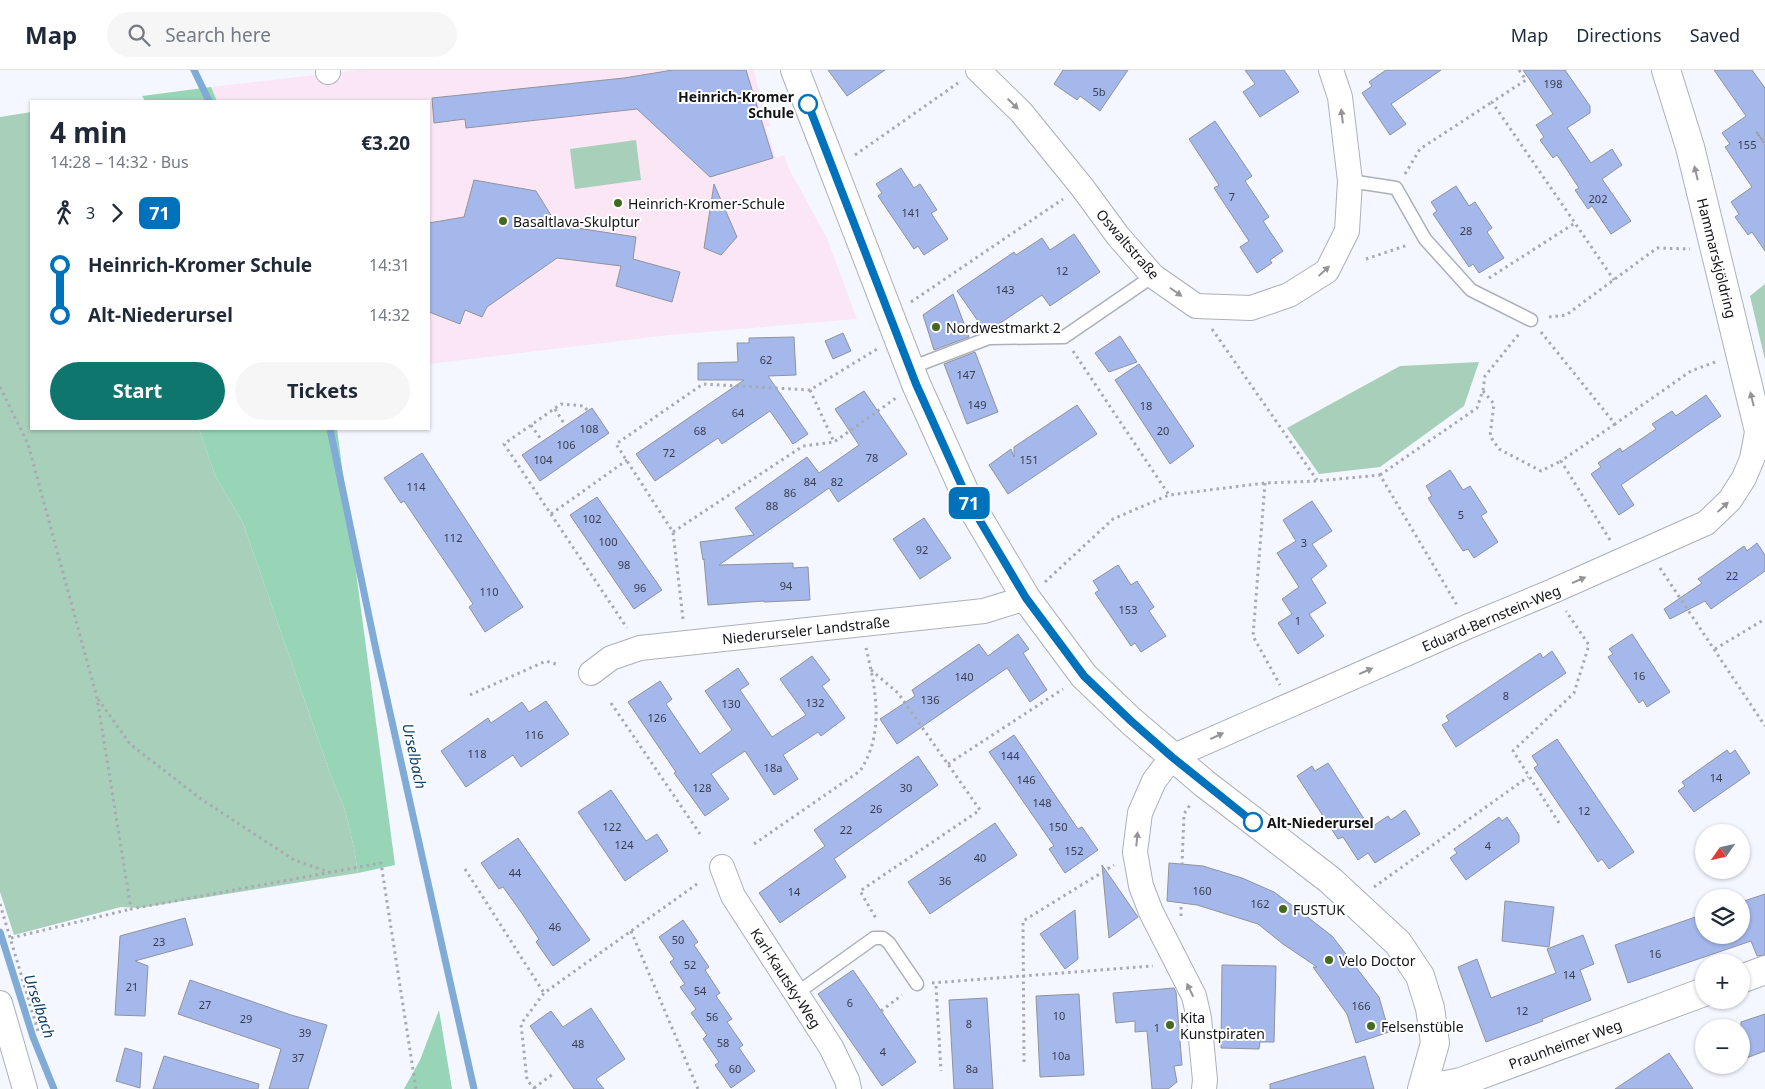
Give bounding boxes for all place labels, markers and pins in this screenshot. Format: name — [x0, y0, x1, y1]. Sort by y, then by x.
place label: Heinrich-Kromer Schule — [678, 87, 795, 122]
marker: Heinrich-Kromer Schule — [798, 94, 818, 114]
place label: Heinrich-Kromer-Schule — [628, 194, 785, 213]
marker: Heinrich-Kromer-Schule — [612, 197, 624, 209]
place label: Basaltlava-Skulptur — [513, 212, 640, 231]
marker: Basaltlava-Skulptur — [497, 215, 509, 227]
place label: Nordwestmarkt 2 — [946, 318, 1061, 337]
marker: Nordwestmarkt 2 — [930, 321, 942, 333]
marker: Alt-Niederursel — [1243, 812, 1263, 832]
place label: Alt-Niederursel — [1267, 813, 1374, 832]
place label: FUSTUK — [1293, 900, 1345, 919]
marker: FUSTUK — [1277, 903, 1289, 915]
place label: Velo Doctor — [1339, 951, 1416, 970]
marker: Velo Doctor — [1323, 954, 1335, 966]
place label: Kita Kunstpiraten — [1180, 1008, 1265, 1043]
place label: Felsenstüble — [1381, 1017, 1464, 1036]
marker: Kita Kunstpiraten — [1164, 1019, 1176, 1031]
marker: Felsenstüble — [1365, 1020, 1377, 1032]

